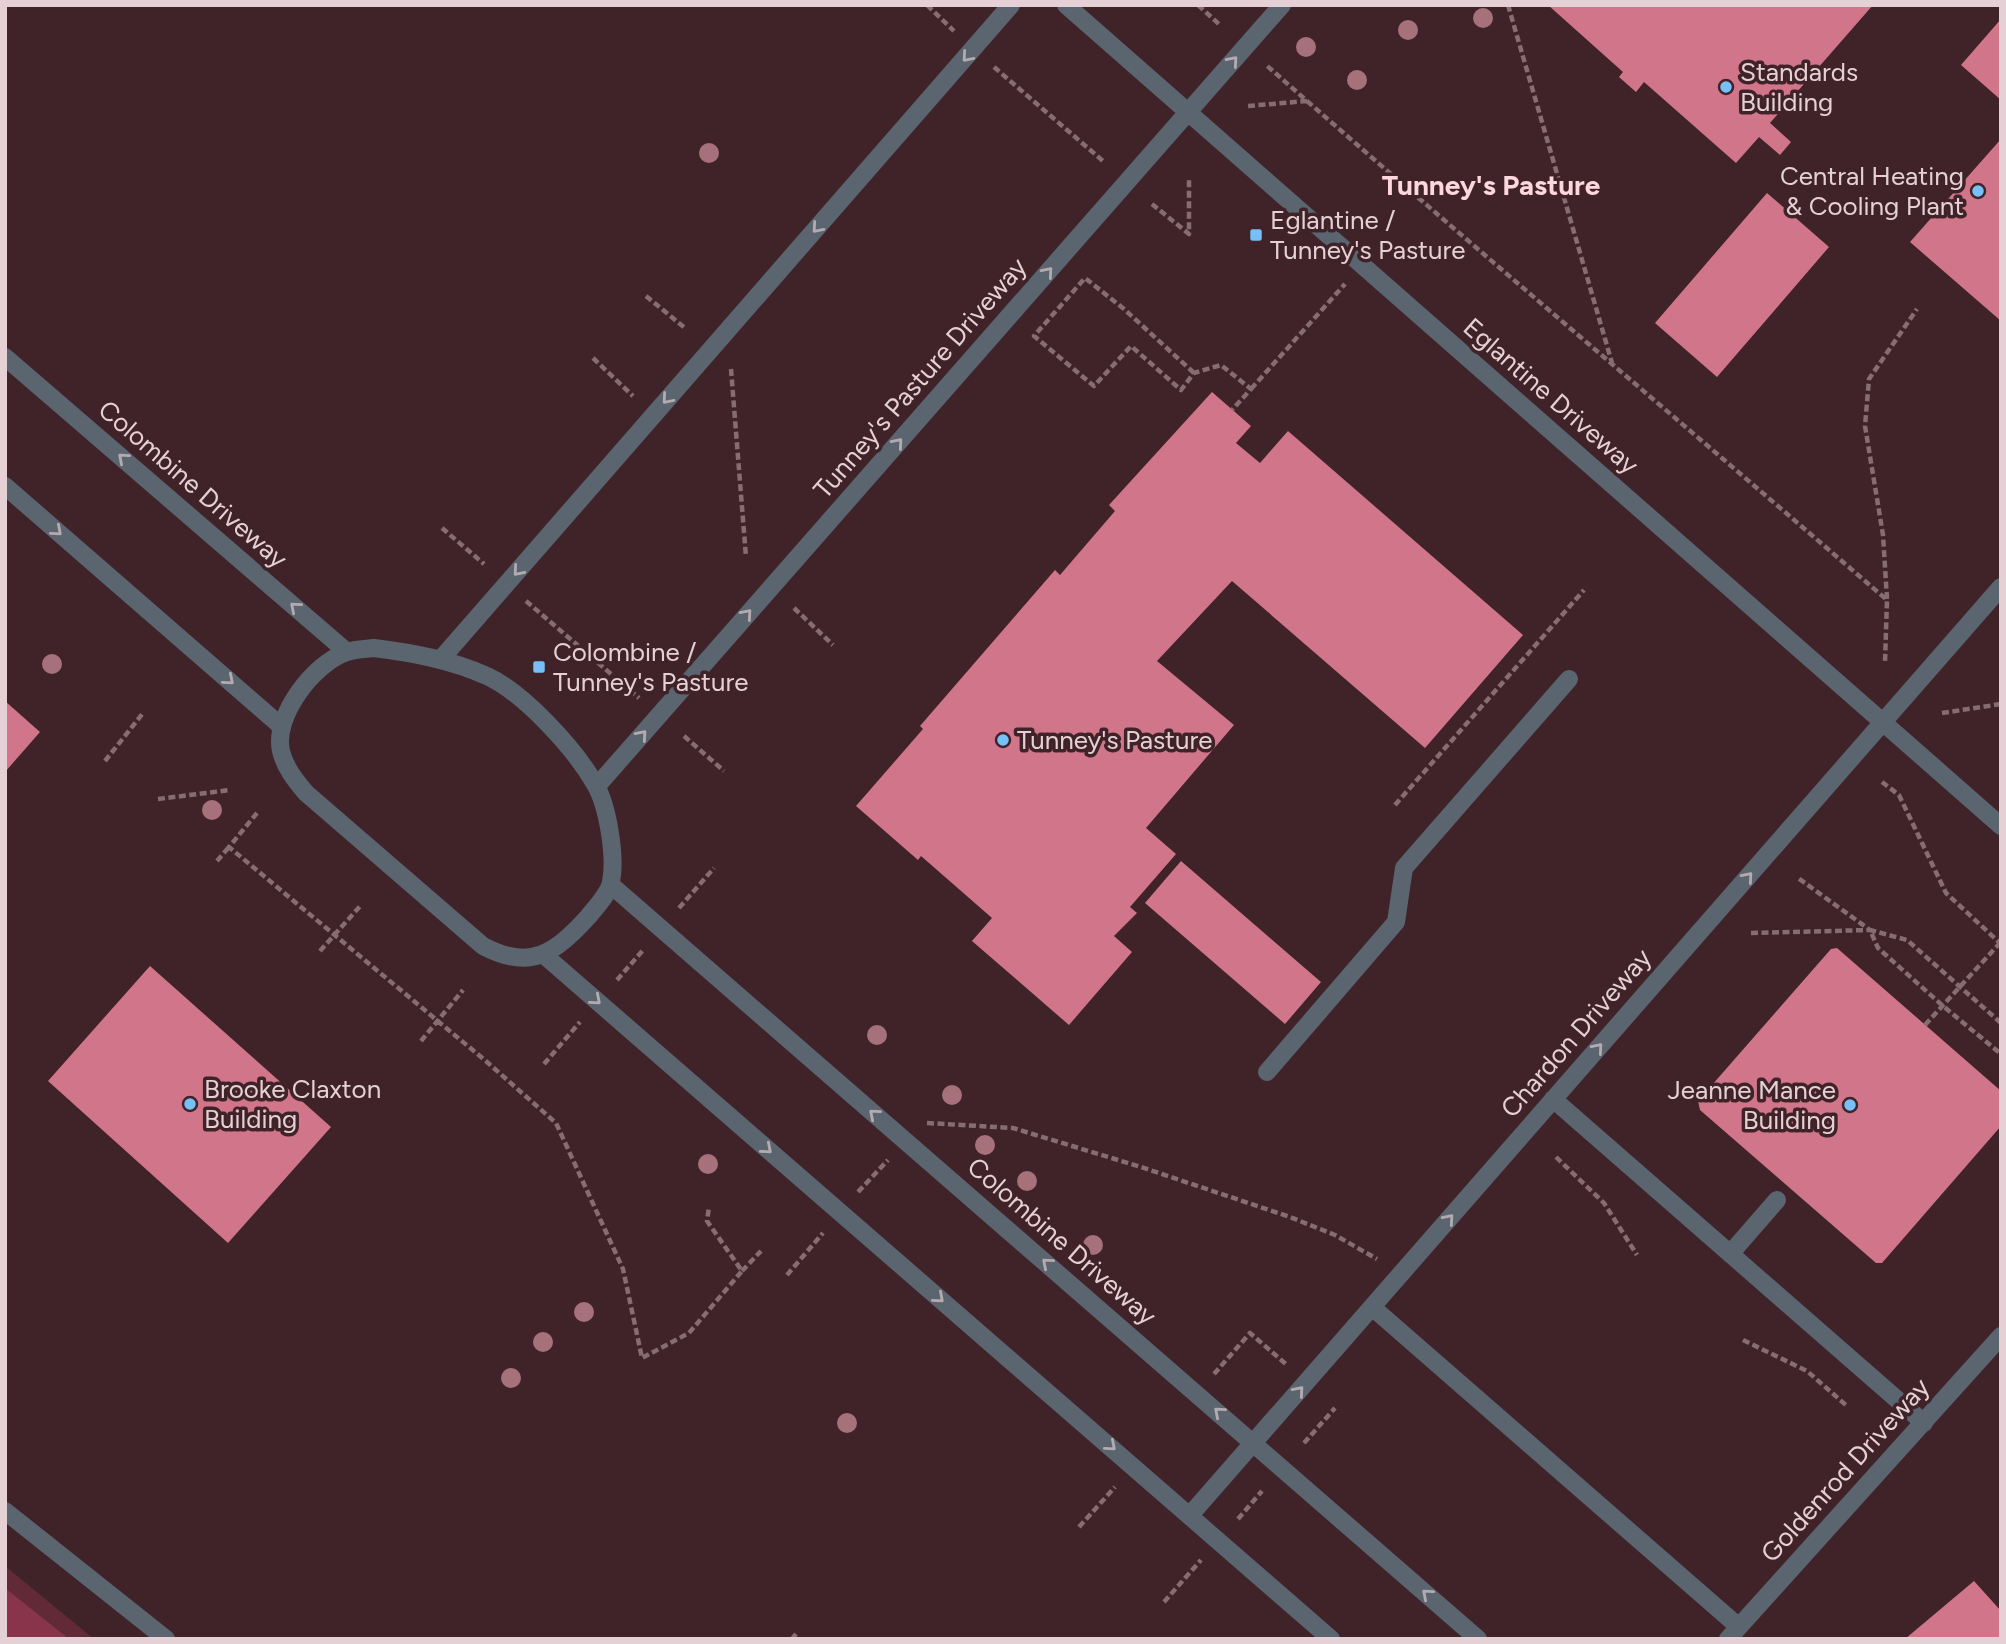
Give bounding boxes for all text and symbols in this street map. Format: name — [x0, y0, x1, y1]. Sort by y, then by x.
one-way arrow — [963, 49, 975, 62]
one-way arrow — [1225, 56, 1237, 69]
place label: Standards Building — [1740, 56, 1858, 118]
marker: Standards Building — [1718, 79, 1734, 95]
place label: Central Heating & Cooling Plant — [1780, 160, 1964, 222]
district label: Tunney's Pasture — [1382, 168, 1600, 202]
marker: Central Heating & Cooling Plant — [1970, 183, 1986, 199]
place label: Eglantine / Tunney's Pasture — [1270, 204, 1465, 266]
one-way arrow — [813, 220, 825, 233]
marker: Eglantine / Tunney's Pasture — [1248, 227, 1264, 243]
street label: Tunney's Pasture Driveway — [807, 251, 1033, 505]
one-way arrow — [1040, 267, 1052, 280]
street label: Eglantine Driveway — [1457, 311, 1645, 481]
one-way arrow — [663, 391, 675, 404]
street label: Colombine Driveway — [92, 393, 294, 575]
one-way arrow — [889, 438, 902, 451]
one-way arrow — [118, 454, 131, 466]
one-way arrow — [49, 523, 62, 535]
one-way arrow — [514, 563, 526, 576]
one-way arrow — [291, 603, 304, 615]
one-way arrow — [739, 609, 751, 622]
place label: Colombine / Tunney's Pasture — [553, 636, 748, 698]
marker: Colombine / Tunney's Pasture — [531, 659, 547, 675]
one-way arrow — [221, 672, 234, 684]
place label: Tunney's Pasture — [1017, 724, 1212, 756]
one-way arrow — [633, 730, 646, 743]
marker: Tunney's Pasture — [995, 732, 1011, 748]
one-way arrow — [1740, 872, 1752, 885]
street label: Chardon Driveway — [1494, 942, 1658, 1124]
one-way arrow — [587, 992, 600, 1004]
one-way arrow — [1590, 1043, 1602, 1056]
place label: Brooke Claxton Building — [204, 1073, 381, 1135]
place label: Jeanne Mance Building — [1667, 1074, 1836, 1136]
marker: Brooke Claxton Building — [182, 1096, 198, 1112]
marker: Jeanne Mance Building — [1842, 1097, 1858, 1113]
one-way arrow — [870, 1110, 883, 1122]
one-way arrow — [759, 1141, 772, 1153]
street label: Colombine Driveway — [961, 1150, 1163, 1332]
one-way arrow — [1440, 1215, 1453, 1228]
one-way arrow — [1042, 1259, 1055, 1271]
one-way arrow — [931, 1290, 944, 1302]
street label: Goldenrod Driveway — [1754, 1371, 1936, 1569]
one-way arrow — [1291, 1386, 1303, 1399]
one-way arrow — [1214, 1408, 1227, 1420]
one-way arrow — [1103, 1438, 1116, 1450]
one-way arrow — [1422, 1590, 1435, 1602]

